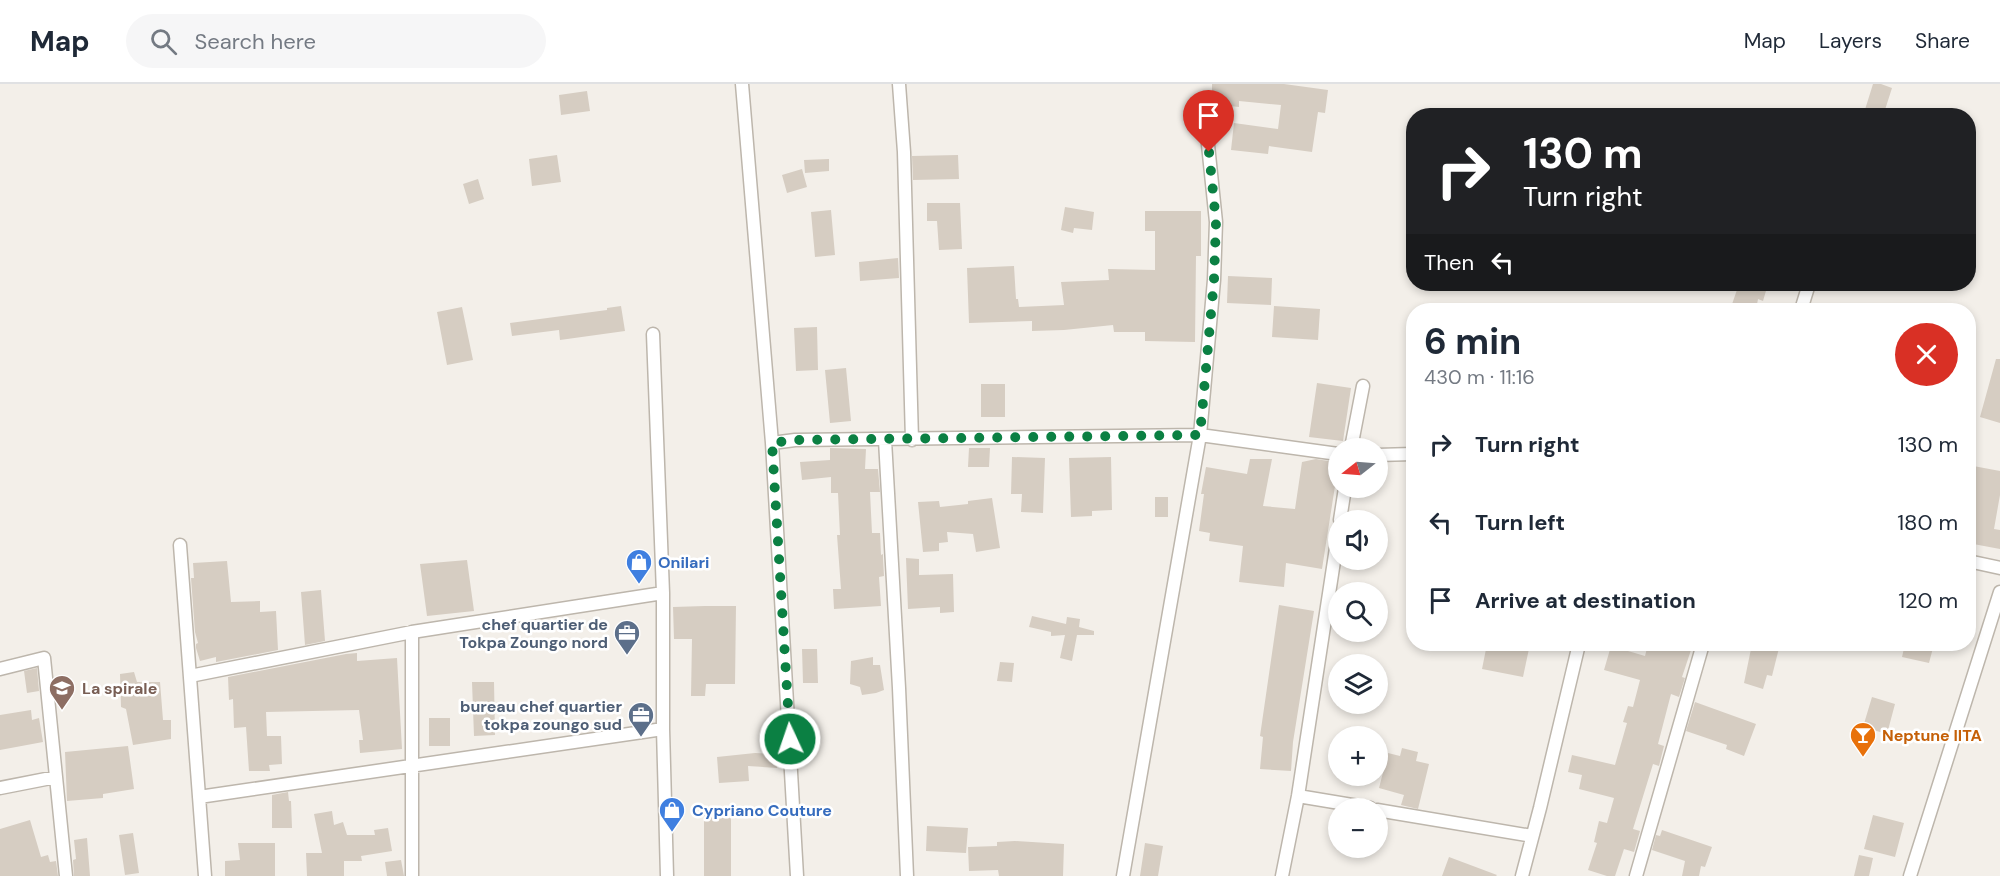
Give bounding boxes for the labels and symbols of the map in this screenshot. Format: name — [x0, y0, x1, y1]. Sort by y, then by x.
pin — [1183, 90, 1234, 152]
north arrow — [1328, 438, 1388, 498]
shop icon: Onilari — [624, 547, 654, 585]
place label: Onilari — [658, 552, 709, 573]
place label: chef quartier de Tokpa Zoungo nord — [459, 614, 608, 653]
office icon: chef quartier de Tokpa Zoungo nord — [612, 618, 642, 656]
school or university icon: La spirale — [47, 673, 77, 711]
place label: La spirale — [82, 678, 157, 699]
place label: bureau chef quartier tokpa zoungo sud — [460, 696, 622, 735]
office icon: bureau chef quartier tokpa zoungo sud — [626, 700, 656, 738]
position arrow — [758, 707, 822, 771]
bar icon: Neptune IITA — [1848, 720, 1878, 758]
place label: Neptune IITA — [1882, 725, 1982, 746]
shop icon: Cypriano Couture — [657, 795, 687, 833]
place label: Cypriano Couture — [692, 800, 832, 821]

